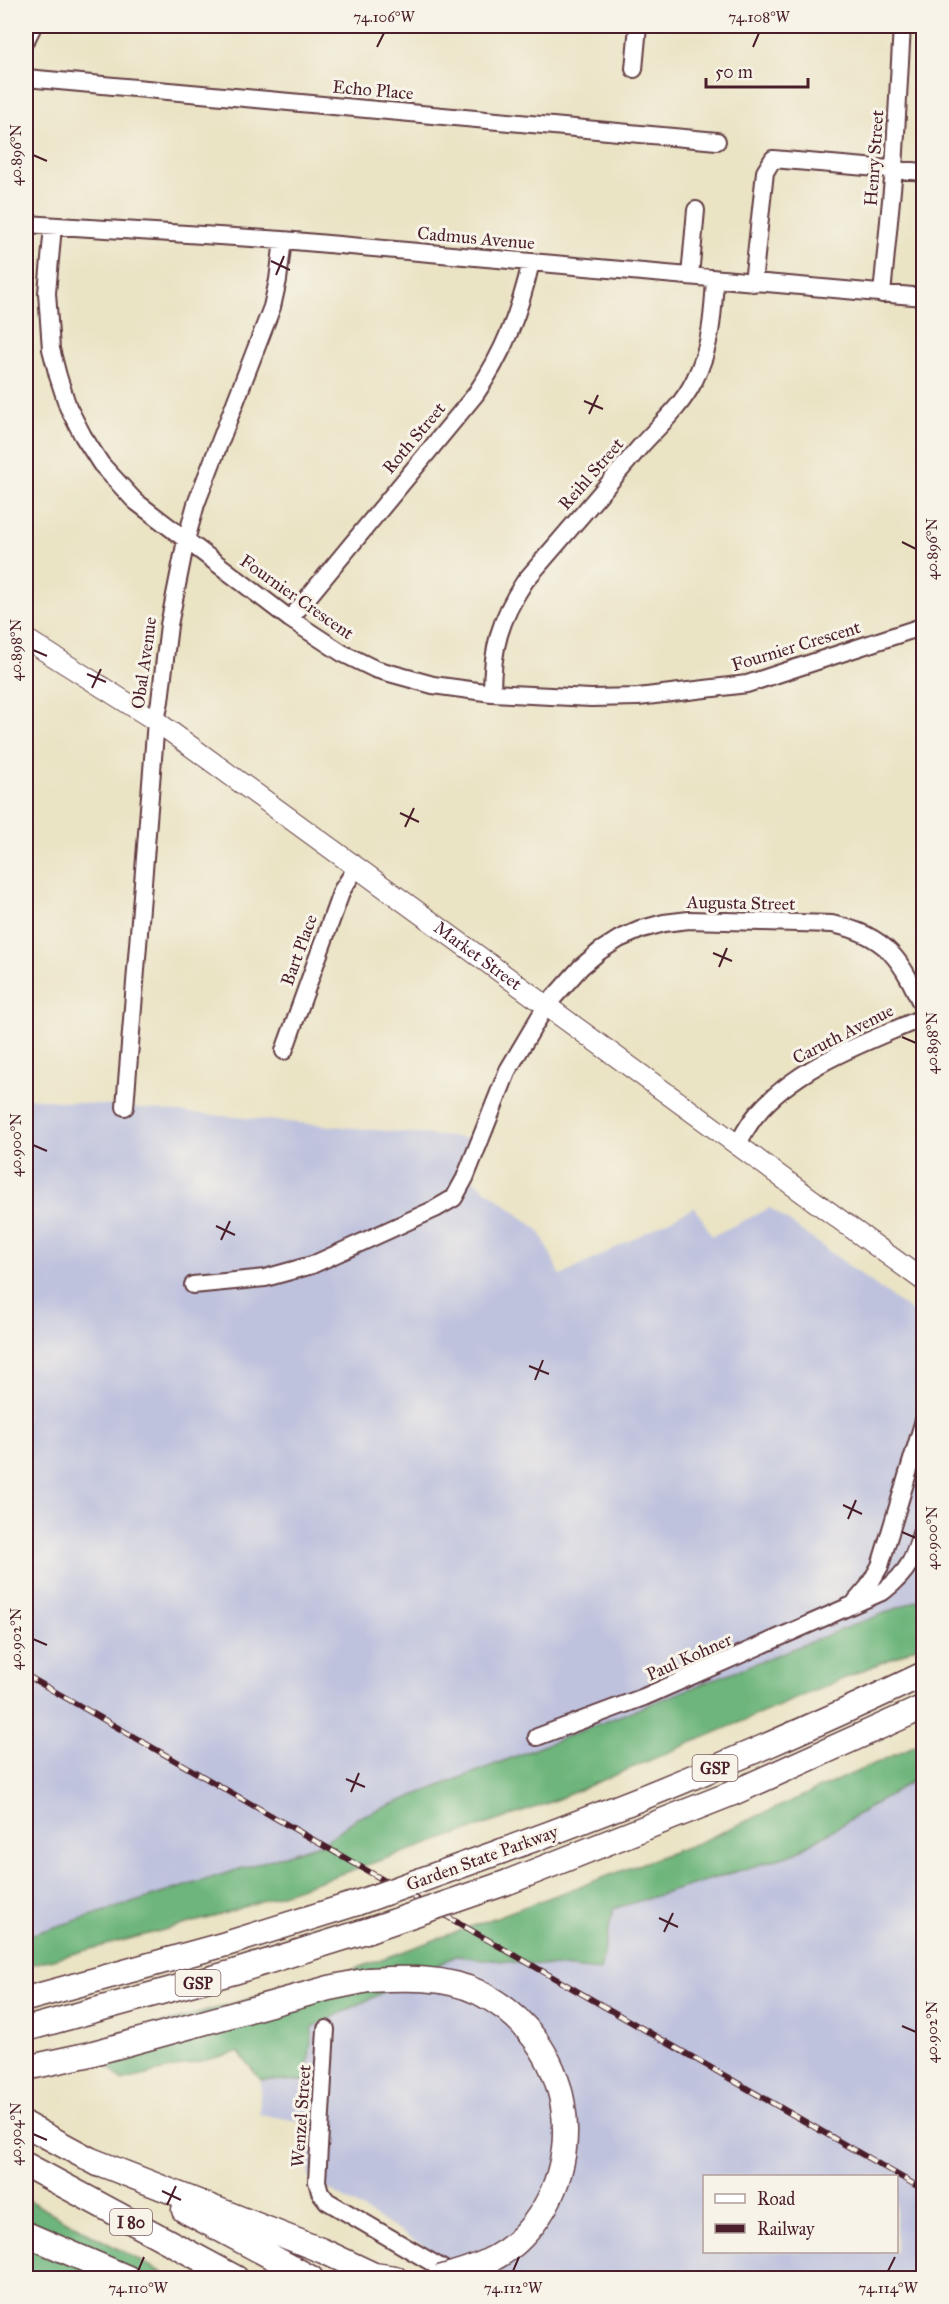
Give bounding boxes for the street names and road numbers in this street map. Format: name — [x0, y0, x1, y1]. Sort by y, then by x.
street label: Echo Place — [332, 75, 414, 105]
street label: Henry Street — [860, 109, 888, 207]
street label: Cadmus Avenue — [416, 222, 536, 254]
street label: Roth Street — [378, 397, 451, 478]
street label: Reihl Street — [554, 433, 629, 515]
street label: Fournier Crescent — [236, 550, 359, 645]
street label: Obal Avenue — [127, 615, 161, 711]
street label: Fournier Crescent — [729, 616, 864, 676]
street label: Augusta Street — [685, 891, 796, 916]
street label: Bart Place — [276, 911, 322, 989]
street label: Market Street — [430, 916, 527, 995]
street label: Caruth Avenue — [789, 999, 897, 1069]
street label: Paul Kohner — [643, 1628, 736, 1686]
road number: GSP — [692, 1755, 738, 1781]
street label: Garden State Parkway — [403, 1820, 561, 1896]
road number: GSP — [176, 1970, 220, 1996]
street label: Wenzel Street — [286, 2063, 316, 2168]
road number: I 80 — [110, 2209, 152, 2235]

